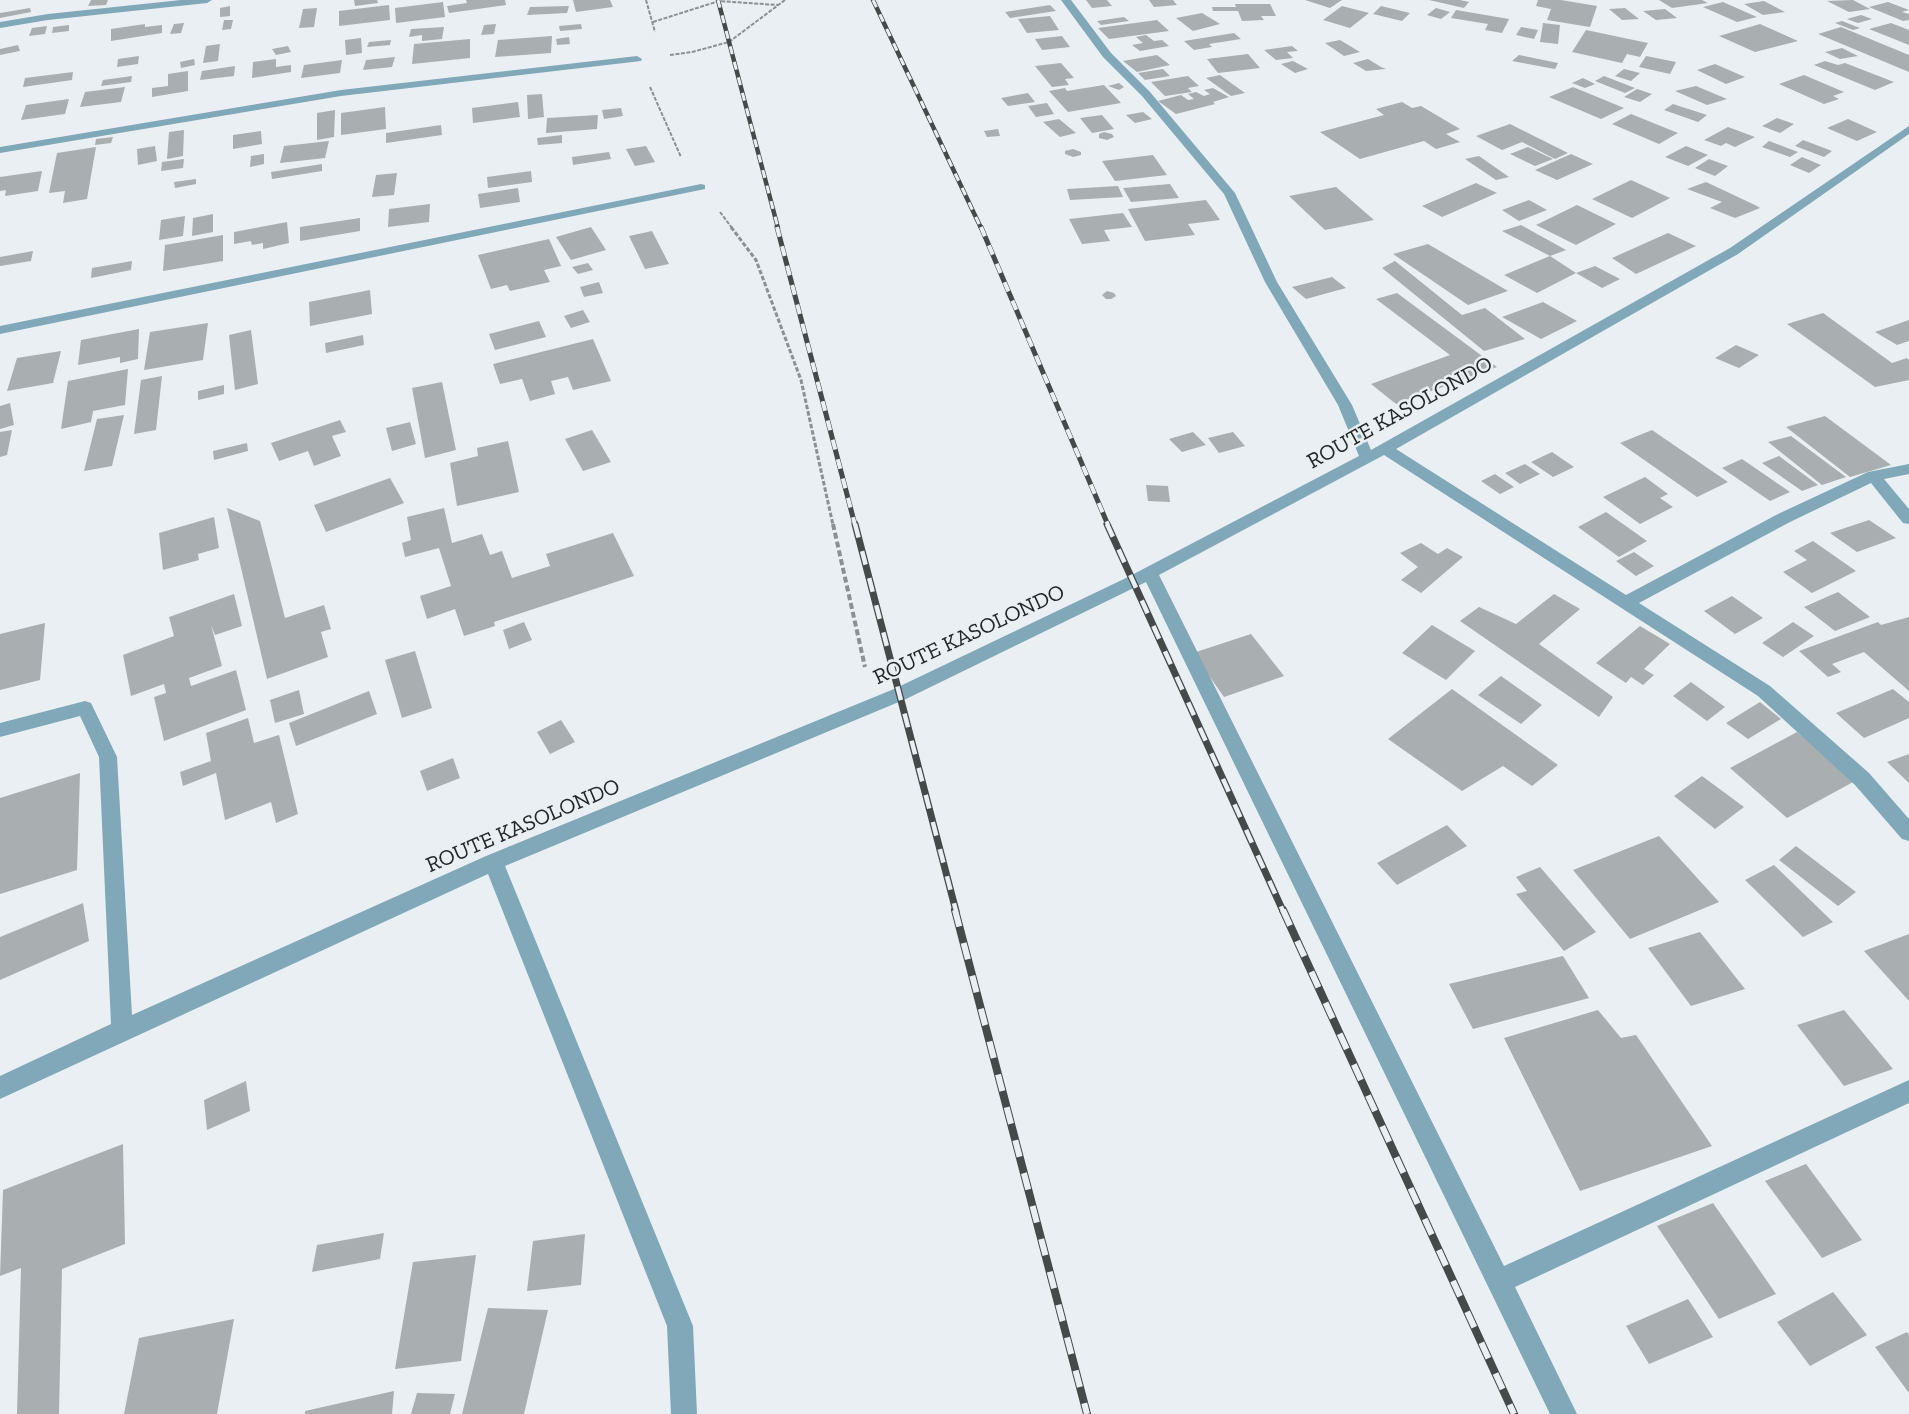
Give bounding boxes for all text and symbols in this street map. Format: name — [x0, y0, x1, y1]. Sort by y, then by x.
street label: ROUTE KASOLONDO — [1303, 351, 1497, 475]
street label: ROUTE KASOLONDO — [869, 579, 1069, 691]
street label: ROUTE KASOLONDO — [422, 773, 624, 879]

